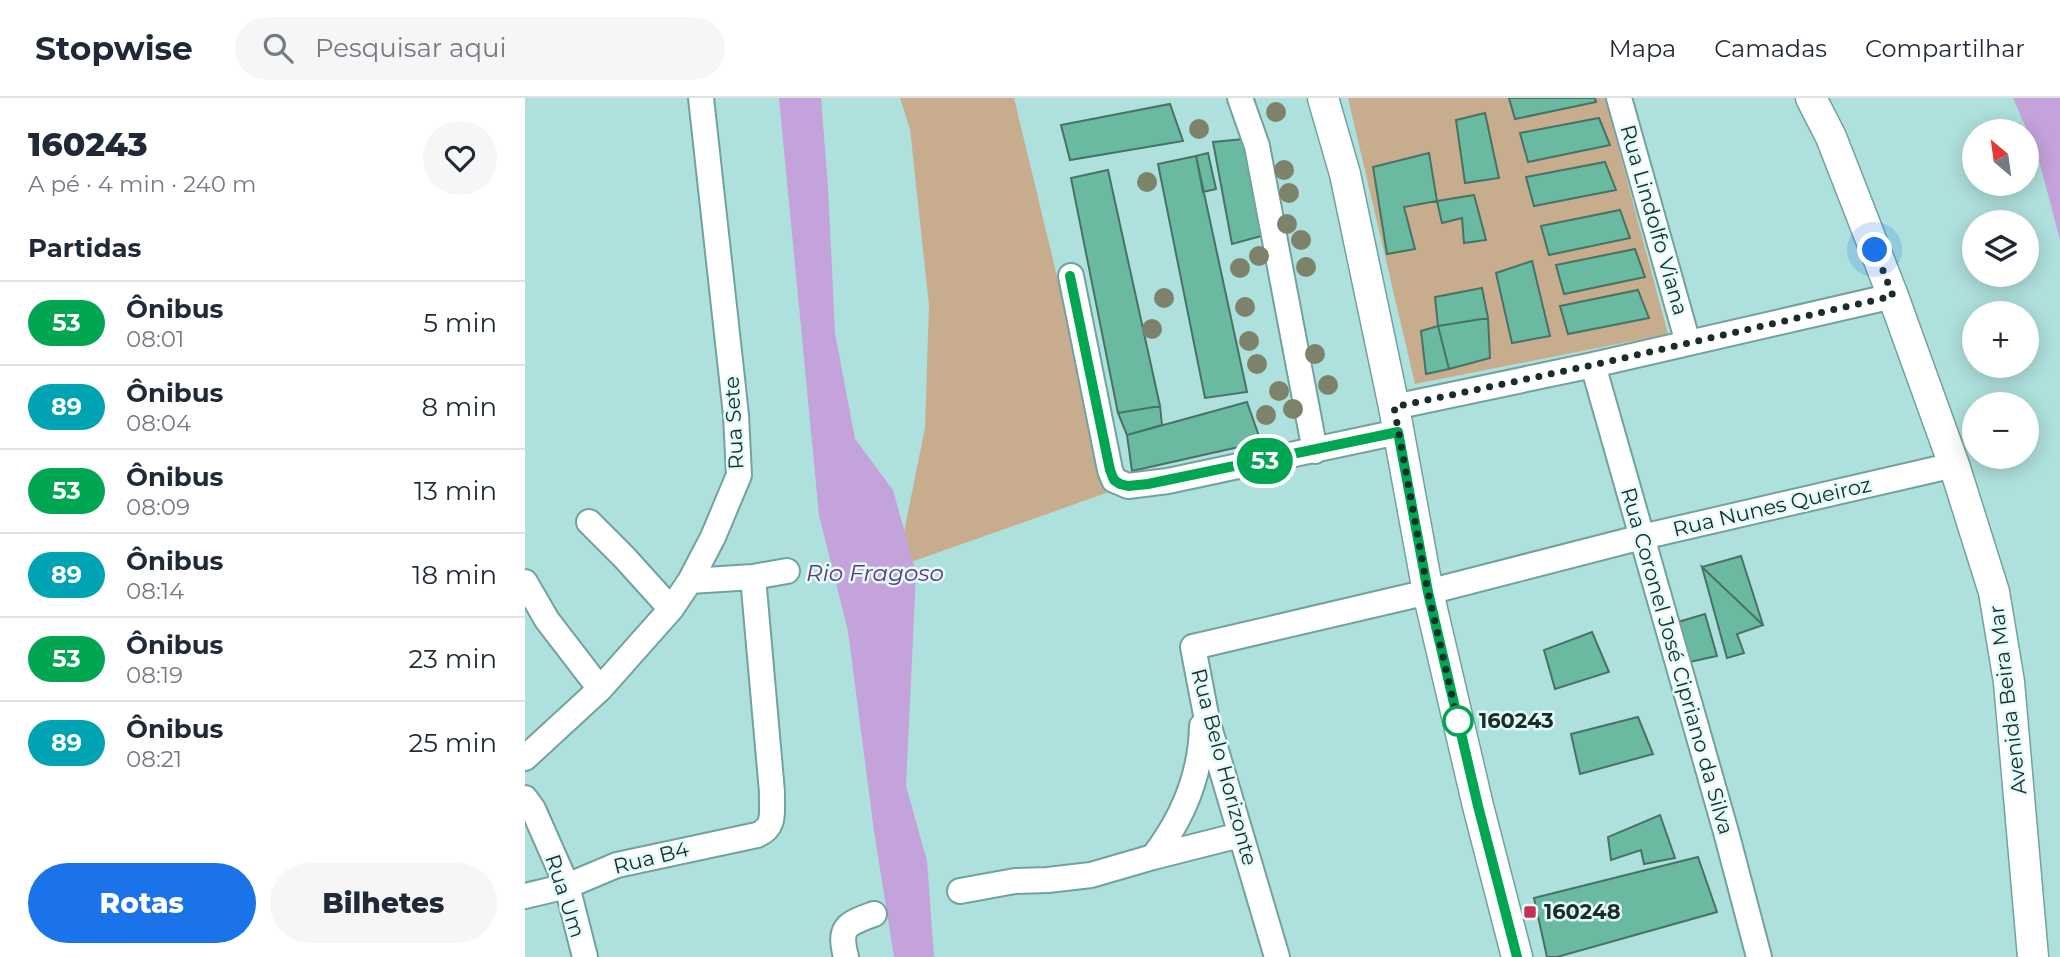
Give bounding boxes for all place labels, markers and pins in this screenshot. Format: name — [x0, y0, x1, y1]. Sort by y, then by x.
marker: 160243 — [1443, 706, 1473, 736]
place label: 160243 — [1479, 708, 1554, 733]
place label: 160248 — [1544, 899, 1621, 924]
marker: 160248 — [1522, 904, 1538, 920]

